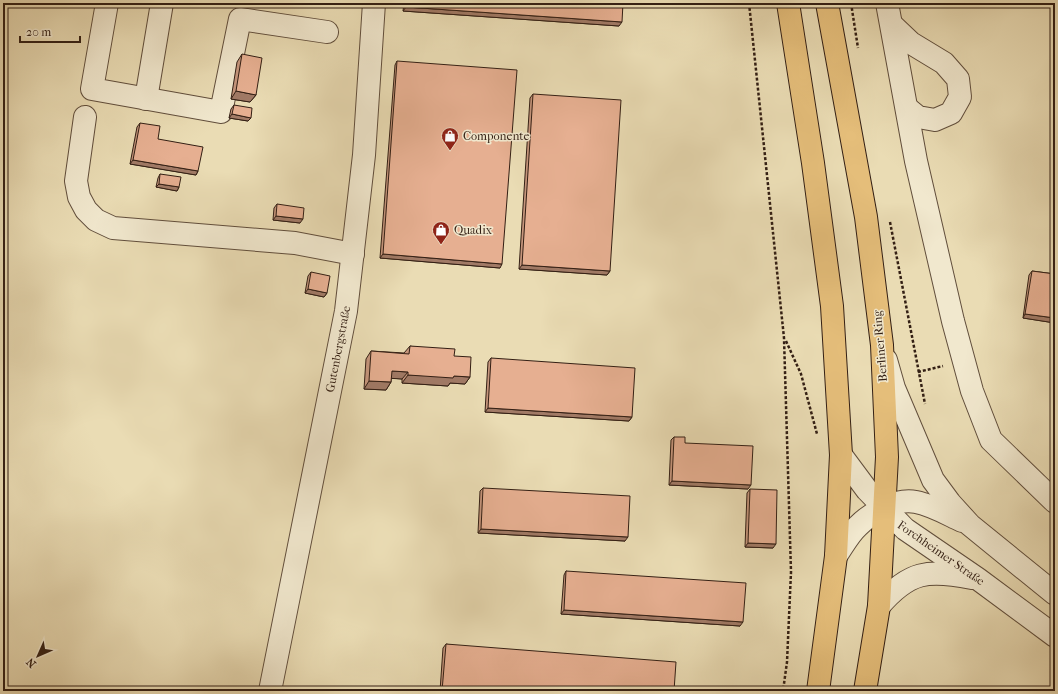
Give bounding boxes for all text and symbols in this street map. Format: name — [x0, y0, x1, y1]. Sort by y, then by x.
scale bar — [20, 18, 80, 44]
text: 20 m — [26, 25, 51, 39]
shop icon: Componente — [440, 126, 460, 151]
place label: Componente — [463, 129, 530, 143]
shop icon: Quadix — [431, 220, 451, 245]
place label: Quadix — [454, 223, 493, 237]
street label: Gutenbergstraße — [323, 304, 353, 393]
street label: Berliner Ring — [870, 309, 890, 382]
street label: Forchheimer Straße — [895, 518, 987, 588]
north arrow — [18, 636, 58, 676]
text: N — [23, 655, 39, 670]

